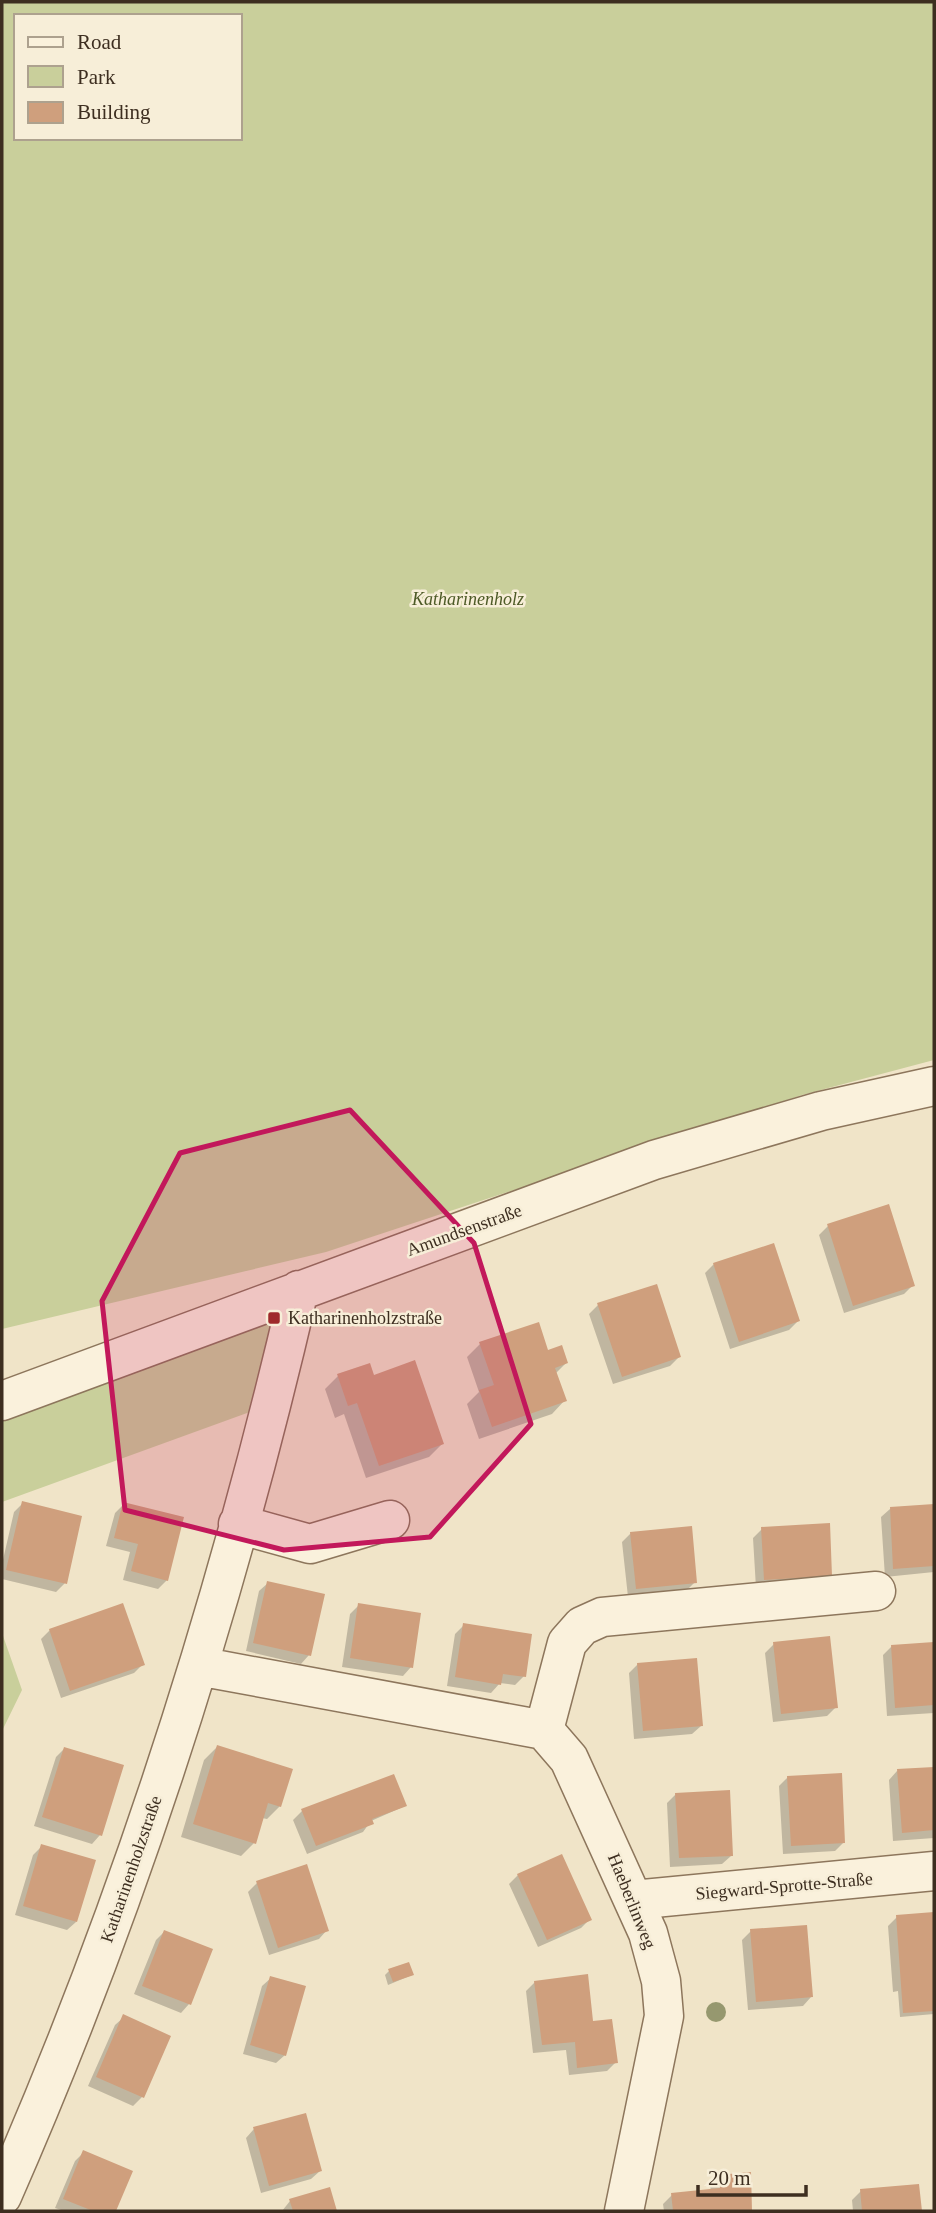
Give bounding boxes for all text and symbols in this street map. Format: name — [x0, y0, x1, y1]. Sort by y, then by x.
legend — [14, 14, 242, 140]
text: Road — [77, 30, 122, 54]
text: Park — [77, 65, 116, 89]
text: Building — [77, 100, 151, 124]
park label: Katharinenholz — [411, 589, 524, 609]
street label: Amundsenstraße — [404, 1200, 524, 1260]
place label: Katharinenholzstraße — [288, 1308, 442, 1328]
marker: Katharinenholzstraße — [266, 1310, 282, 1326]
street label: Katharinenholzstraße — [96, 1793, 166, 1945]
street label: Haeberlinweg — [604, 1850, 660, 1952]
street label: Siegward-Sprotte-Straße — [694, 1868, 874, 1904]
scale bar — [698, 2154, 806, 2198]
text: 20 m — [708, 2166, 751, 2190]

